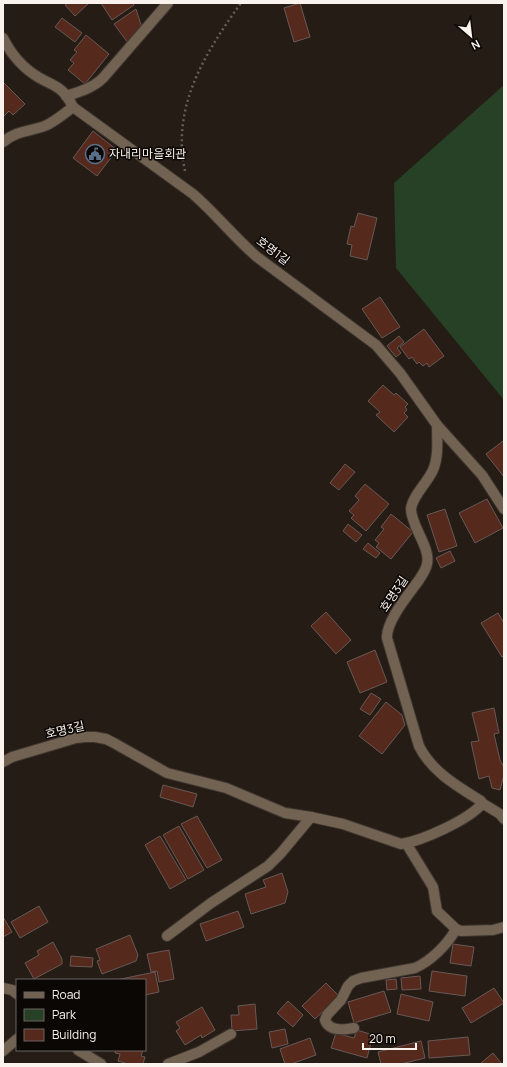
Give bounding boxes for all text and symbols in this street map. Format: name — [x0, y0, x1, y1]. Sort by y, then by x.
north arrow — [451, 16, 491, 56]
text: N — [469, 37, 483, 54]
public building icon: 자내리마을회관 — [84, 143, 106, 165]
place label: 자내리마을회관 — [109, 145, 186, 162]
street label: 호명1길 — [253, 232, 294, 269]
street label: 호명3길 — [375, 572, 412, 615]
street label: 호명3길 — [44, 717, 86, 742]
legend — [16, 979, 146, 1051]
text: Road — [52, 986, 80, 1003]
text: Park — [52, 1006, 77, 1023]
scale bar — [363, 1025, 416, 1051]
text: Building — [52, 1026, 96, 1043]
text: 20 m — [369, 1030, 396, 1047]

